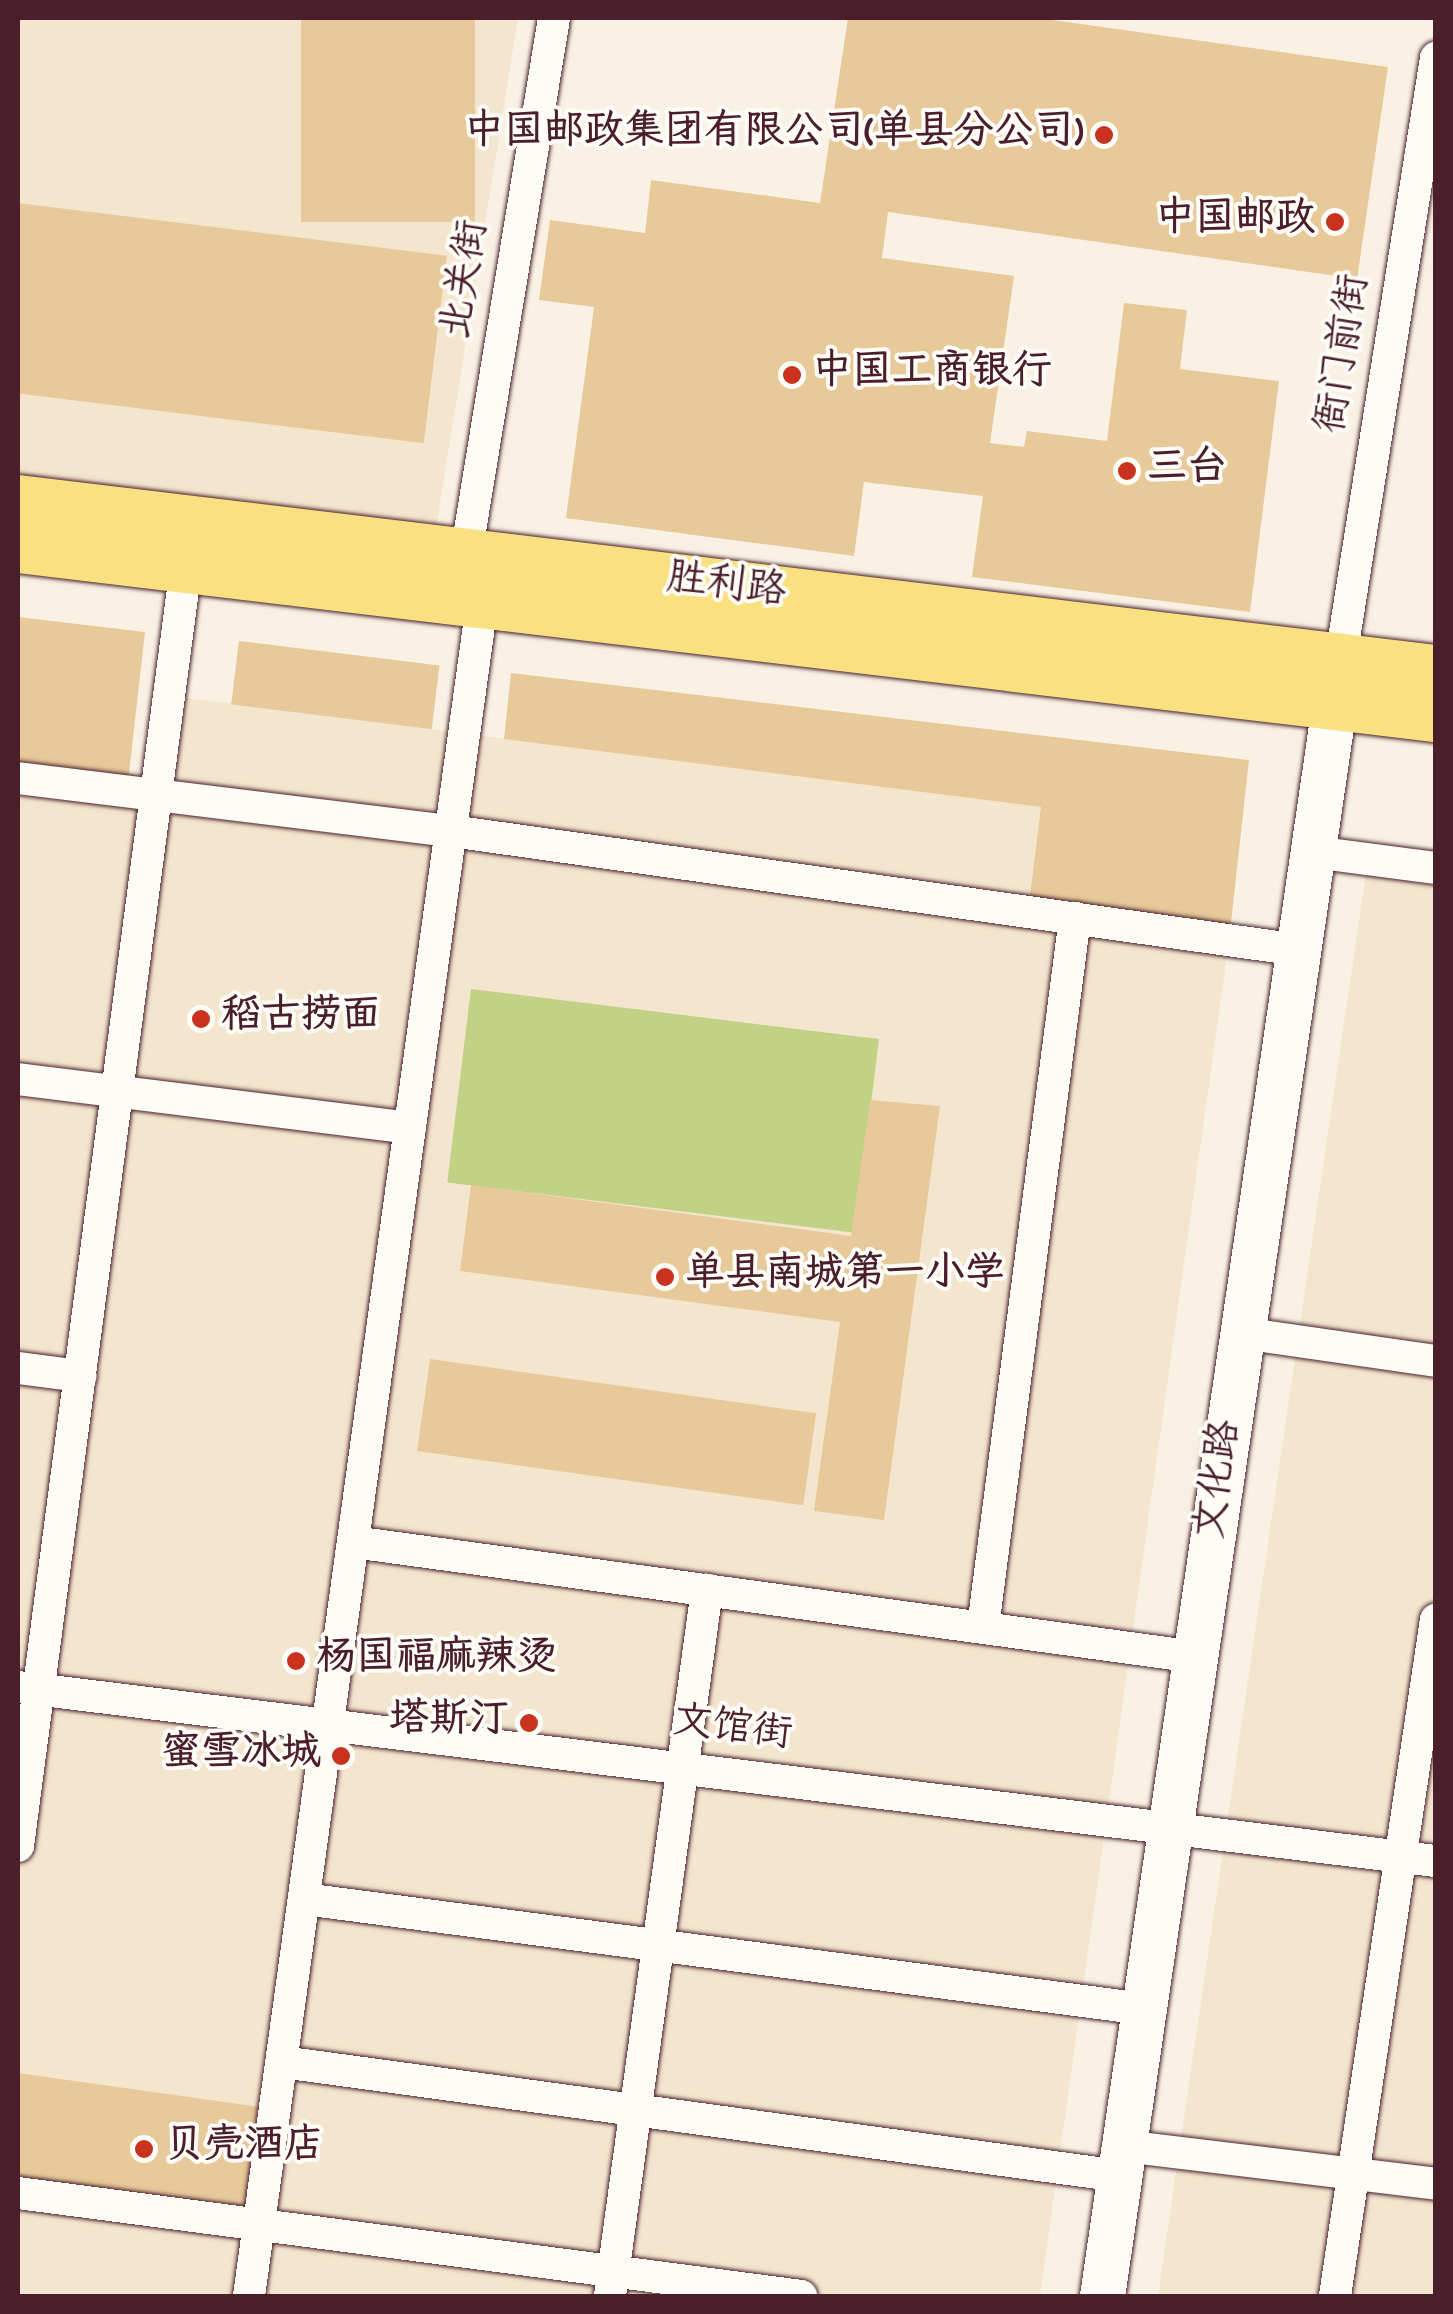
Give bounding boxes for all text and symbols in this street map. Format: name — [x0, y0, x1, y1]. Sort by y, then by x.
place label: 中国邮政集团有限公司(单县分公司) — [464, 111, 1084, 159]
marker: 中国邮政集团有限公司(单县分公司) — [1093, 124, 1115, 146]
place label: 中国邮政 — [1155, 198, 1315, 246]
marker: 中国邮政 — [1324, 211, 1346, 233]
street label: 北关街 — [435, 217, 501, 343]
street label: 衙门前街 — [1310, 271, 1382, 437]
place label: 中国工商银行 — [812, 351, 1052, 399]
marker: 中国工商银行 — [781, 364, 803, 386]
place label: 三台 — [1147, 447, 1227, 495]
marker: 三台 — [1116, 460, 1138, 482]
street label: 胜利路 — [664, 557, 788, 619]
place label: 稻古捞面 — [221, 995, 381, 1043]
marker: 稻古捞面 — [190, 1008, 212, 1030]
place label: 单县南城第一小学 — [685, 1253, 1005, 1301]
marker: 单县南城第一小学 — [654, 1266, 676, 1288]
street label: 文化路 — [1189, 1417, 1253, 1543]
place label: 杨国福麻辣烫 — [316, 1637, 556, 1685]
marker: 杨国福麻辣烫 — [285, 1650, 307, 1672]
place label: 塔斯汀 — [389, 1699, 509, 1747]
street label: 文馆街 — [670, 1700, 794, 1762]
marker: 塔斯汀 — [518, 1712, 540, 1734]
place label: 蜜雪冰城 — [161, 1732, 321, 1780]
marker: 蜜雪冰城 — [330, 1745, 352, 1767]
place label: 贝壳酒店 — [164, 2125, 324, 2173]
marker: 贝壳酒店 — [133, 2138, 155, 2160]

